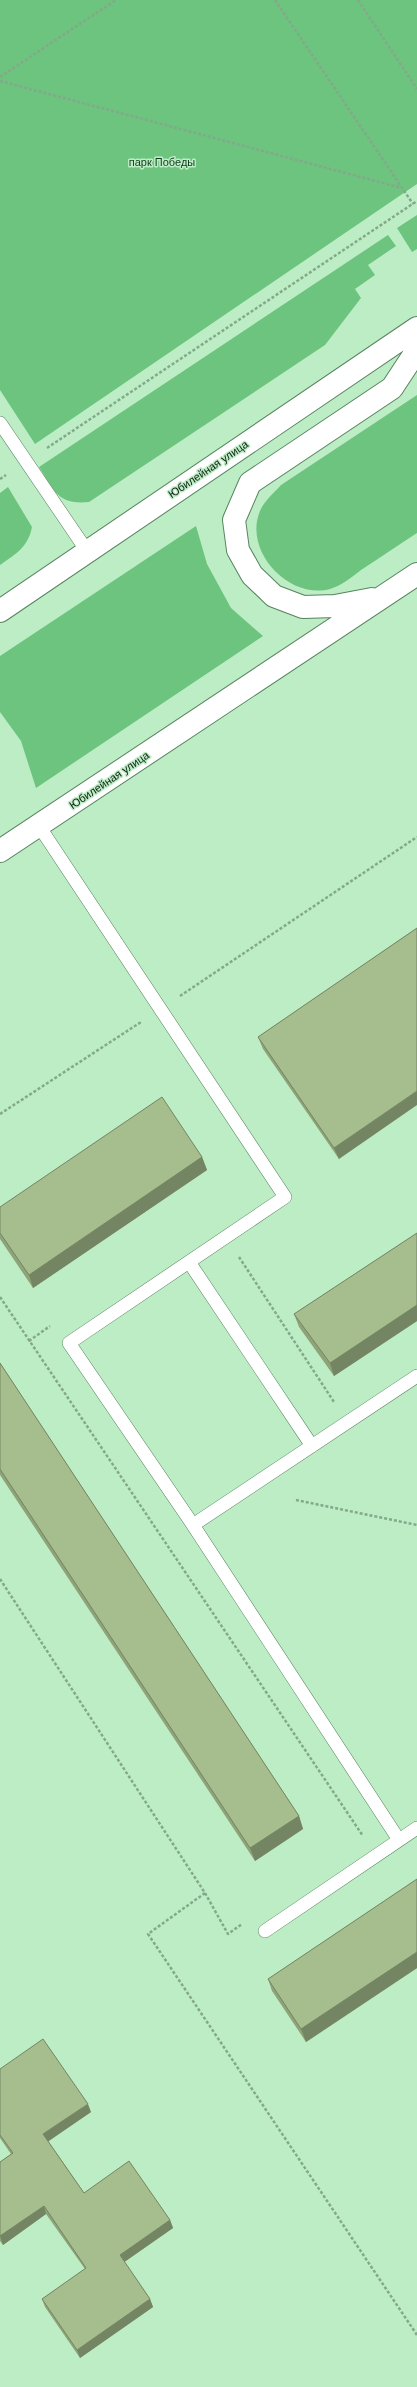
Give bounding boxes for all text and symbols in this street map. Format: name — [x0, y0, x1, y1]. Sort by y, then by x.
park label: парк Победы — [129, 156, 195, 168]
street label: Юбилейная улица — [166, 437, 251, 500]
street label: Юбилейная улица — [67, 748, 152, 811]

